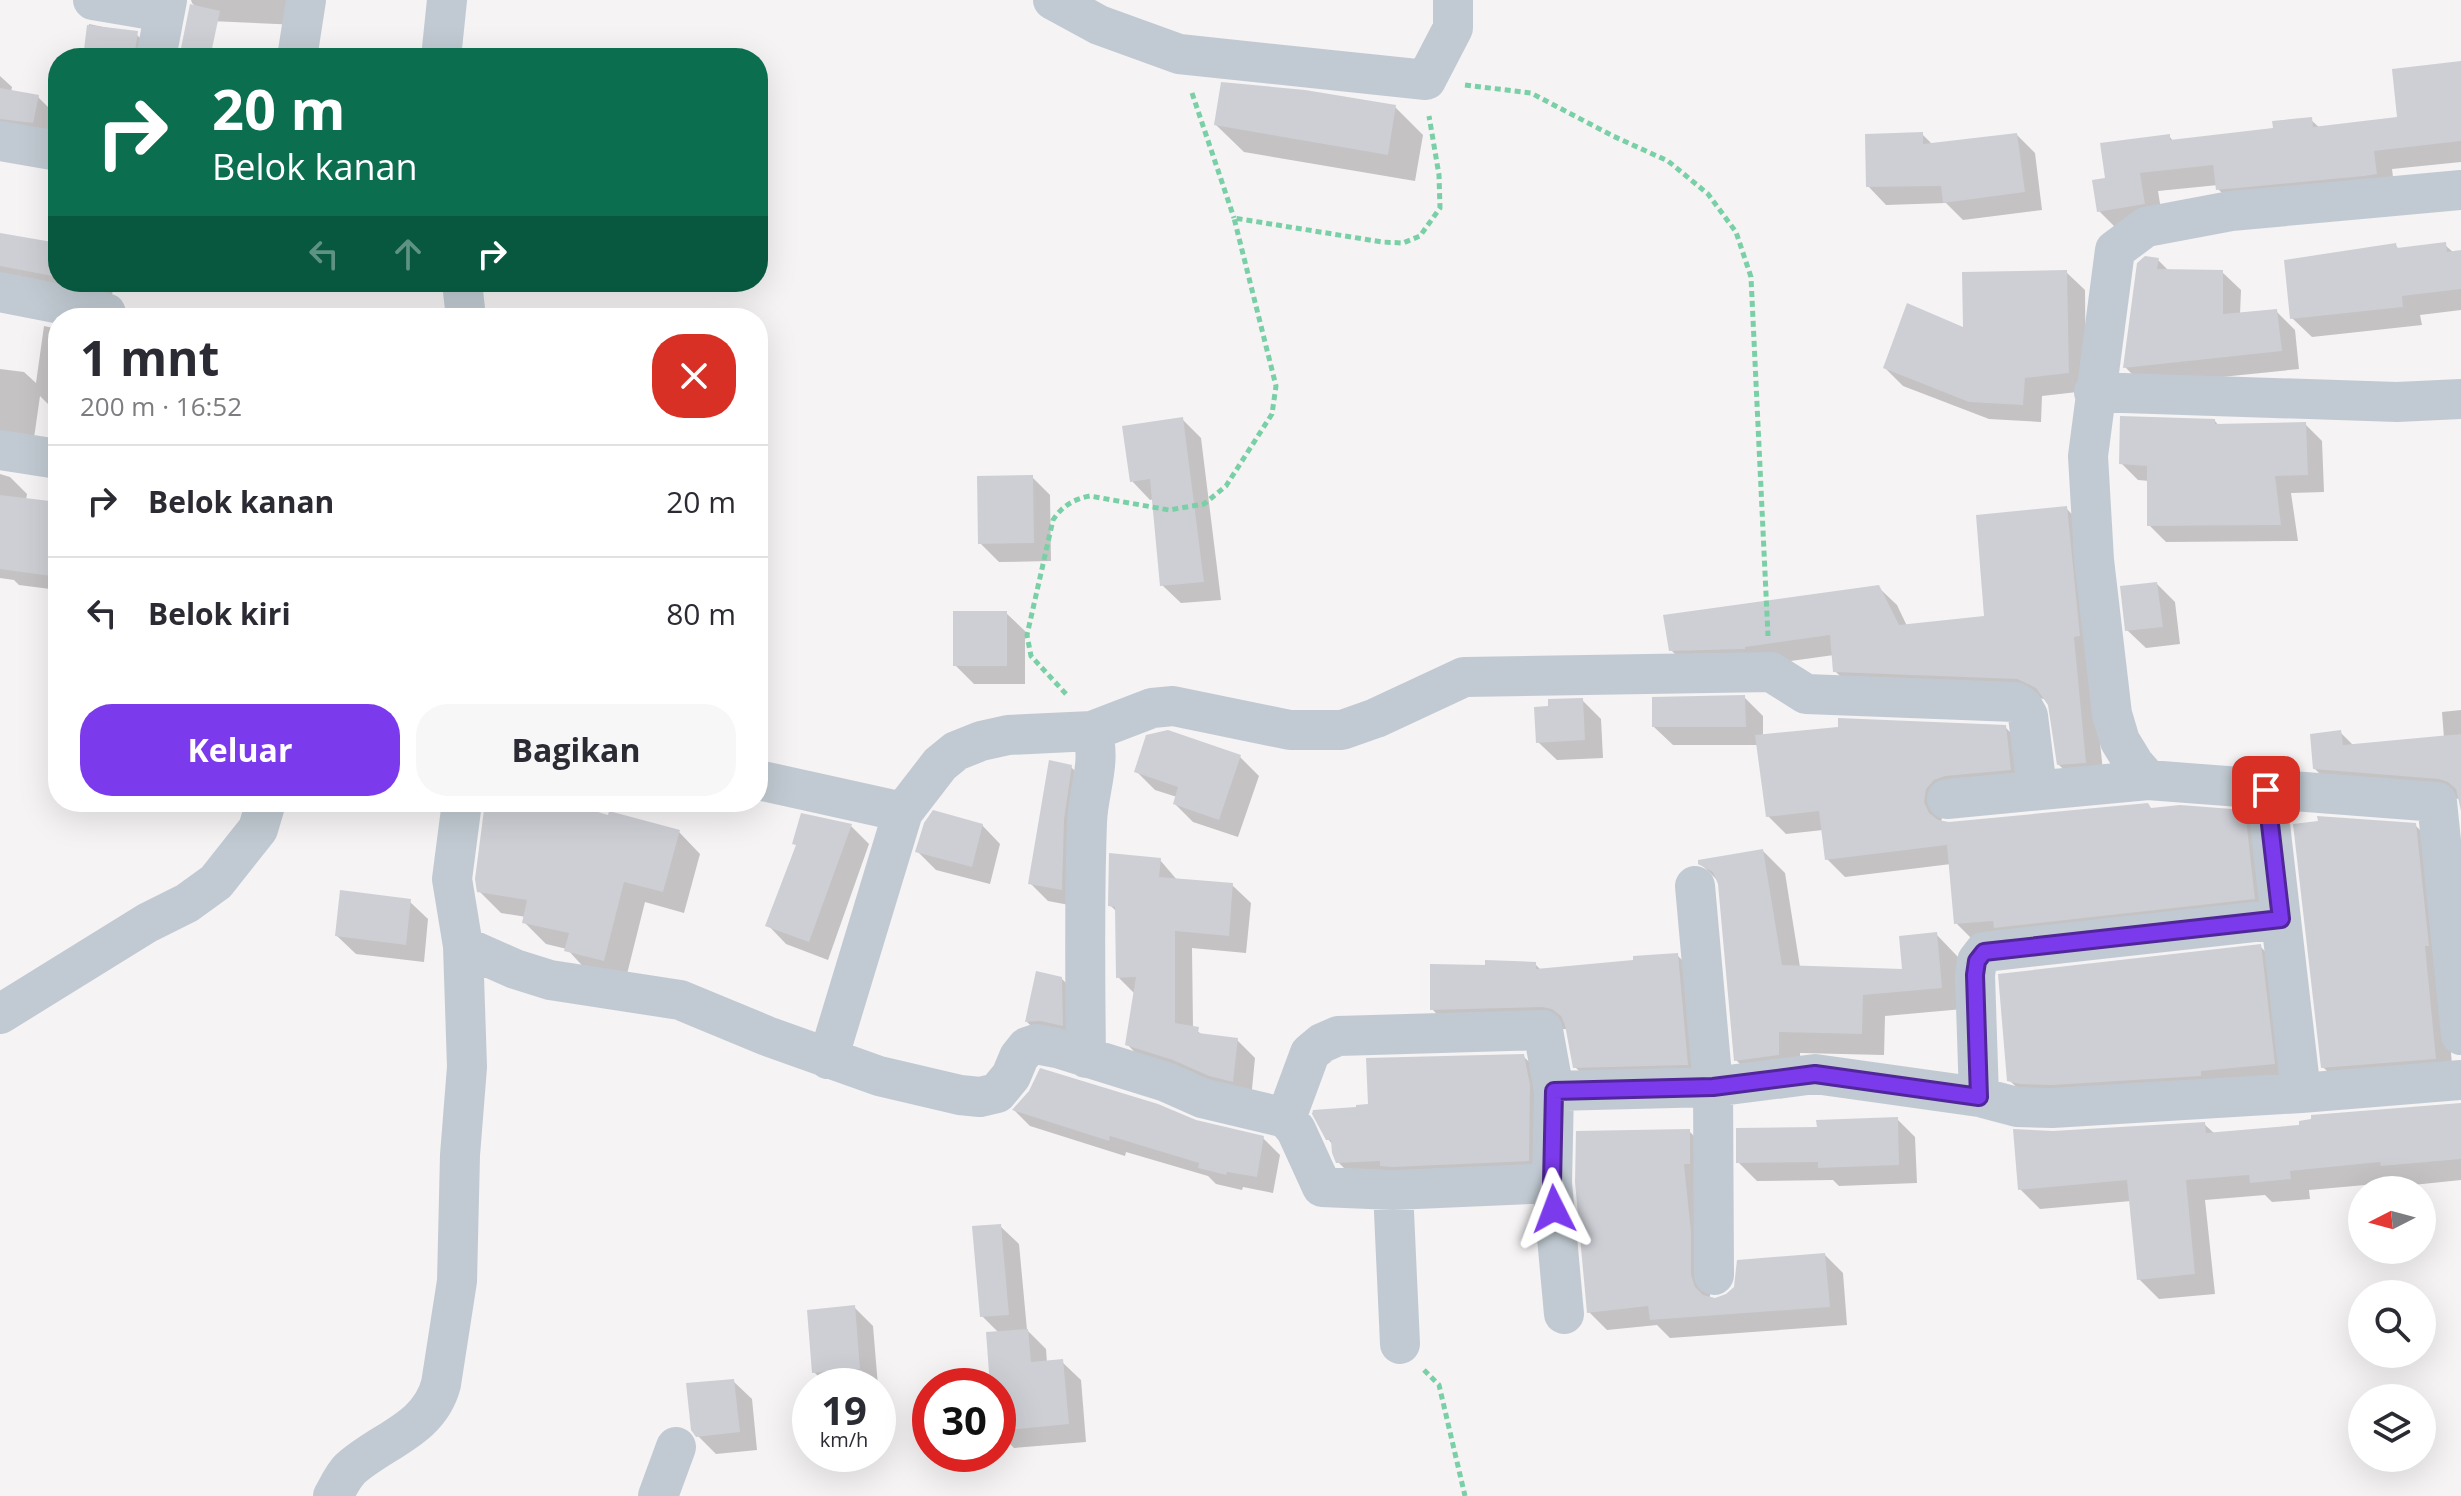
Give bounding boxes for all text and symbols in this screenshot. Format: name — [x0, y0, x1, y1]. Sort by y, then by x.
text: 20 m — [212, 70, 346, 146]
icon: right — [80, 80, 184, 184]
text: Belok kanan — [212, 142, 418, 191]
icon: left — [302, 232, 346, 276]
icon: ahead — [386, 232, 430, 276]
icon: right — [470, 232, 514, 276]
text: 1 mnt — [80, 325, 219, 390]
button: close — [652, 334, 736, 418]
text: 200 m · 16:52 — [80, 388, 242, 424]
icon: right — [80, 479, 124, 523]
text: Belok kanan — [148, 481, 334, 522]
text: 20 m — [666, 481, 736, 522]
icon: left — [80, 591, 124, 635]
text: Belok kiri — [148, 593, 291, 634]
text: 80 m — [666, 593, 736, 634]
button: Keluar — [80, 704, 400, 796]
button: Bagikan — [416, 704, 736, 796]
pin — [2232, 756, 2300, 824]
icon: arrive — [2244, 768, 2288, 812]
position arrow — [1512, 1167, 1596, 1251]
north arrow — [2348, 1176, 2436, 1264]
map controls — [2348, 1176, 2436, 1472]
button: search — [2348, 1280, 2436, 1368]
speed limit sign: 30 — [912, 1368, 1016, 1472]
text: 19 — [821, 1382, 867, 1437]
button: layers — [2348, 1384, 2436, 1472]
text: km/h — [820, 1426, 868, 1453]

